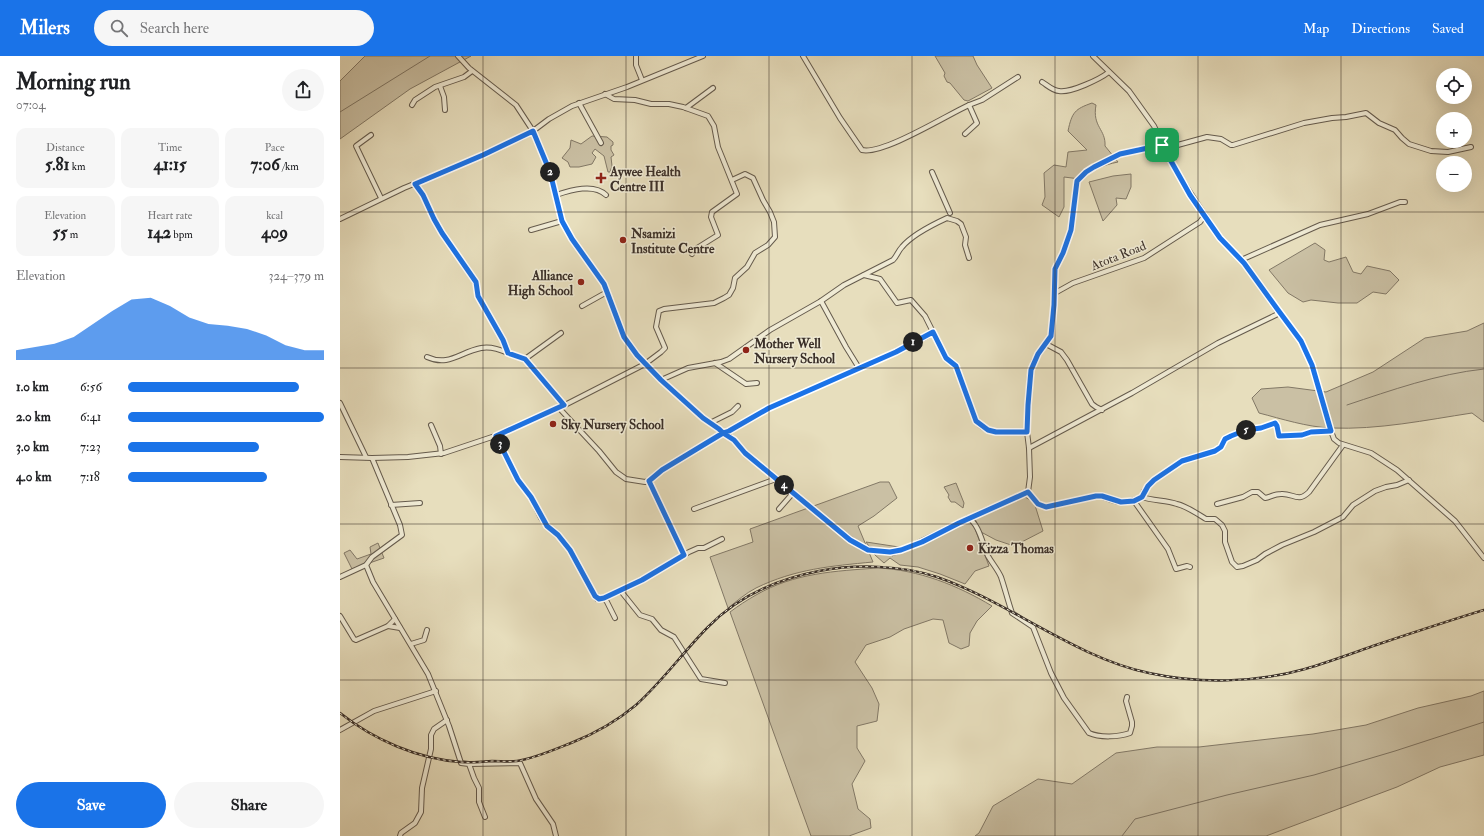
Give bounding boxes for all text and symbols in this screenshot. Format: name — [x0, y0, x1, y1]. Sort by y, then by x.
search box — [94, 10, 374, 46]
text: Milers — [20, 16, 70, 40]
icon: search — [108, 17, 130, 39]
text: Search here — [140, 19, 209, 38]
text: Map — [1303, 20, 1329, 37]
text: Directions — [1351, 20, 1410, 37]
text: Saved — [1432, 20, 1464, 37]
text: Morning run — [16, 68, 131, 96]
map controls — [1436, 68, 1472, 192]
button: locate — [1436, 68, 1472, 104]
button: share — [282, 69, 324, 111]
text: 07:04 — [16, 97, 45, 113]
button: + — [1436, 112, 1472, 148]
pin — [1145, 128, 1179, 162]
icon: arrive — [1151, 134, 1173, 156]
text: Distance — [46, 141, 85, 154]
text: Time — [158, 141, 182, 154]
text: Pace — [265, 141, 285, 154]
text: 5.81 — [45, 154, 70, 175]
text: 41:15 — [154, 154, 186, 175]
text: 7:06 — [251, 154, 280, 175]
button: − — [1436, 156, 1472, 192]
text: km — [70, 160, 86, 173]
text: /km — [280, 160, 299, 173]
pin: 2 — [540, 162, 560, 182]
place label: Aywee Health Centre III — [609, 164, 681, 195]
text: 2 — [547, 165, 553, 178]
marker: Aywee Health Centre III — [595, 172, 607, 184]
text: Elevation — [44, 209, 86, 222]
text: Heart rate — [148, 209, 192, 222]
text: kcal — [266, 209, 283, 222]
text: 55 — [52, 222, 67, 243]
text: 142 — [147, 222, 171, 243]
text: 409 — [261, 222, 288, 243]
place label: Nsamizi Institute Centre — [630, 226, 715, 257]
text: m — [67, 228, 78, 241]
text: bpm — [171, 228, 193, 241]
marker: Nsamizi Institute Centre — [618, 235, 628, 245]
street label: Atota Road — [1087, 237, 1149, 275]
text: Elevation — [16, 268, 66, 284]
text: 324–379 m — [268, 268, 324, 284]
place label: Alliance High School — [508, 268, 574, 300]
marker: Alliance High School — [576, 277, 586, 287]
pin: 1 — [903, 332, 923, 352]
text: 1 — [911, 335, 915, 348]
place label: Mother Well Nursery School — [753, 336, 836, 368]
marker: Mother Well Nursery School — [741, 345, 751, 355]
text: 1.0 km — [16, 379, 49, 395]
text: 6:56 — [80, 379, 102, 395]
text: 2.0 km — [16, 409, 51, 425]
text: 6:41 — [80, 409, 101, 425]
place label: Sky Nursery School — [561, 417, 665, 434]
marker: Sky Nursery School — [548, 419, 558, 429]
pin: 5 — [1236, 420, 1256, 440]
text: 5 — [1244, 423, 1248, 436]
pin: 3 — [490, 434, 510, 454]
text: 3 — [498, 437, 502, 450]
text: 3.0 km — [16, 439, 49, 455]
text: 7:23 — [80, 439, 101, 455]
text: 4.0 km — [16, 469, 51, 485]
text: 7:18 — [80, 469, 100, 485]
pin: 4 — [774, 475, 794, 495]
text: 4 — [781, 478, 787, 491]
place label: Kizza Thomas — [978, 541, 1054, 557]
marker: Kizza Thomas — [965, 543, 975, 553]
button: Save — [16, 782, 166, 828]
button: Share — [174, 782, 324, 828]

